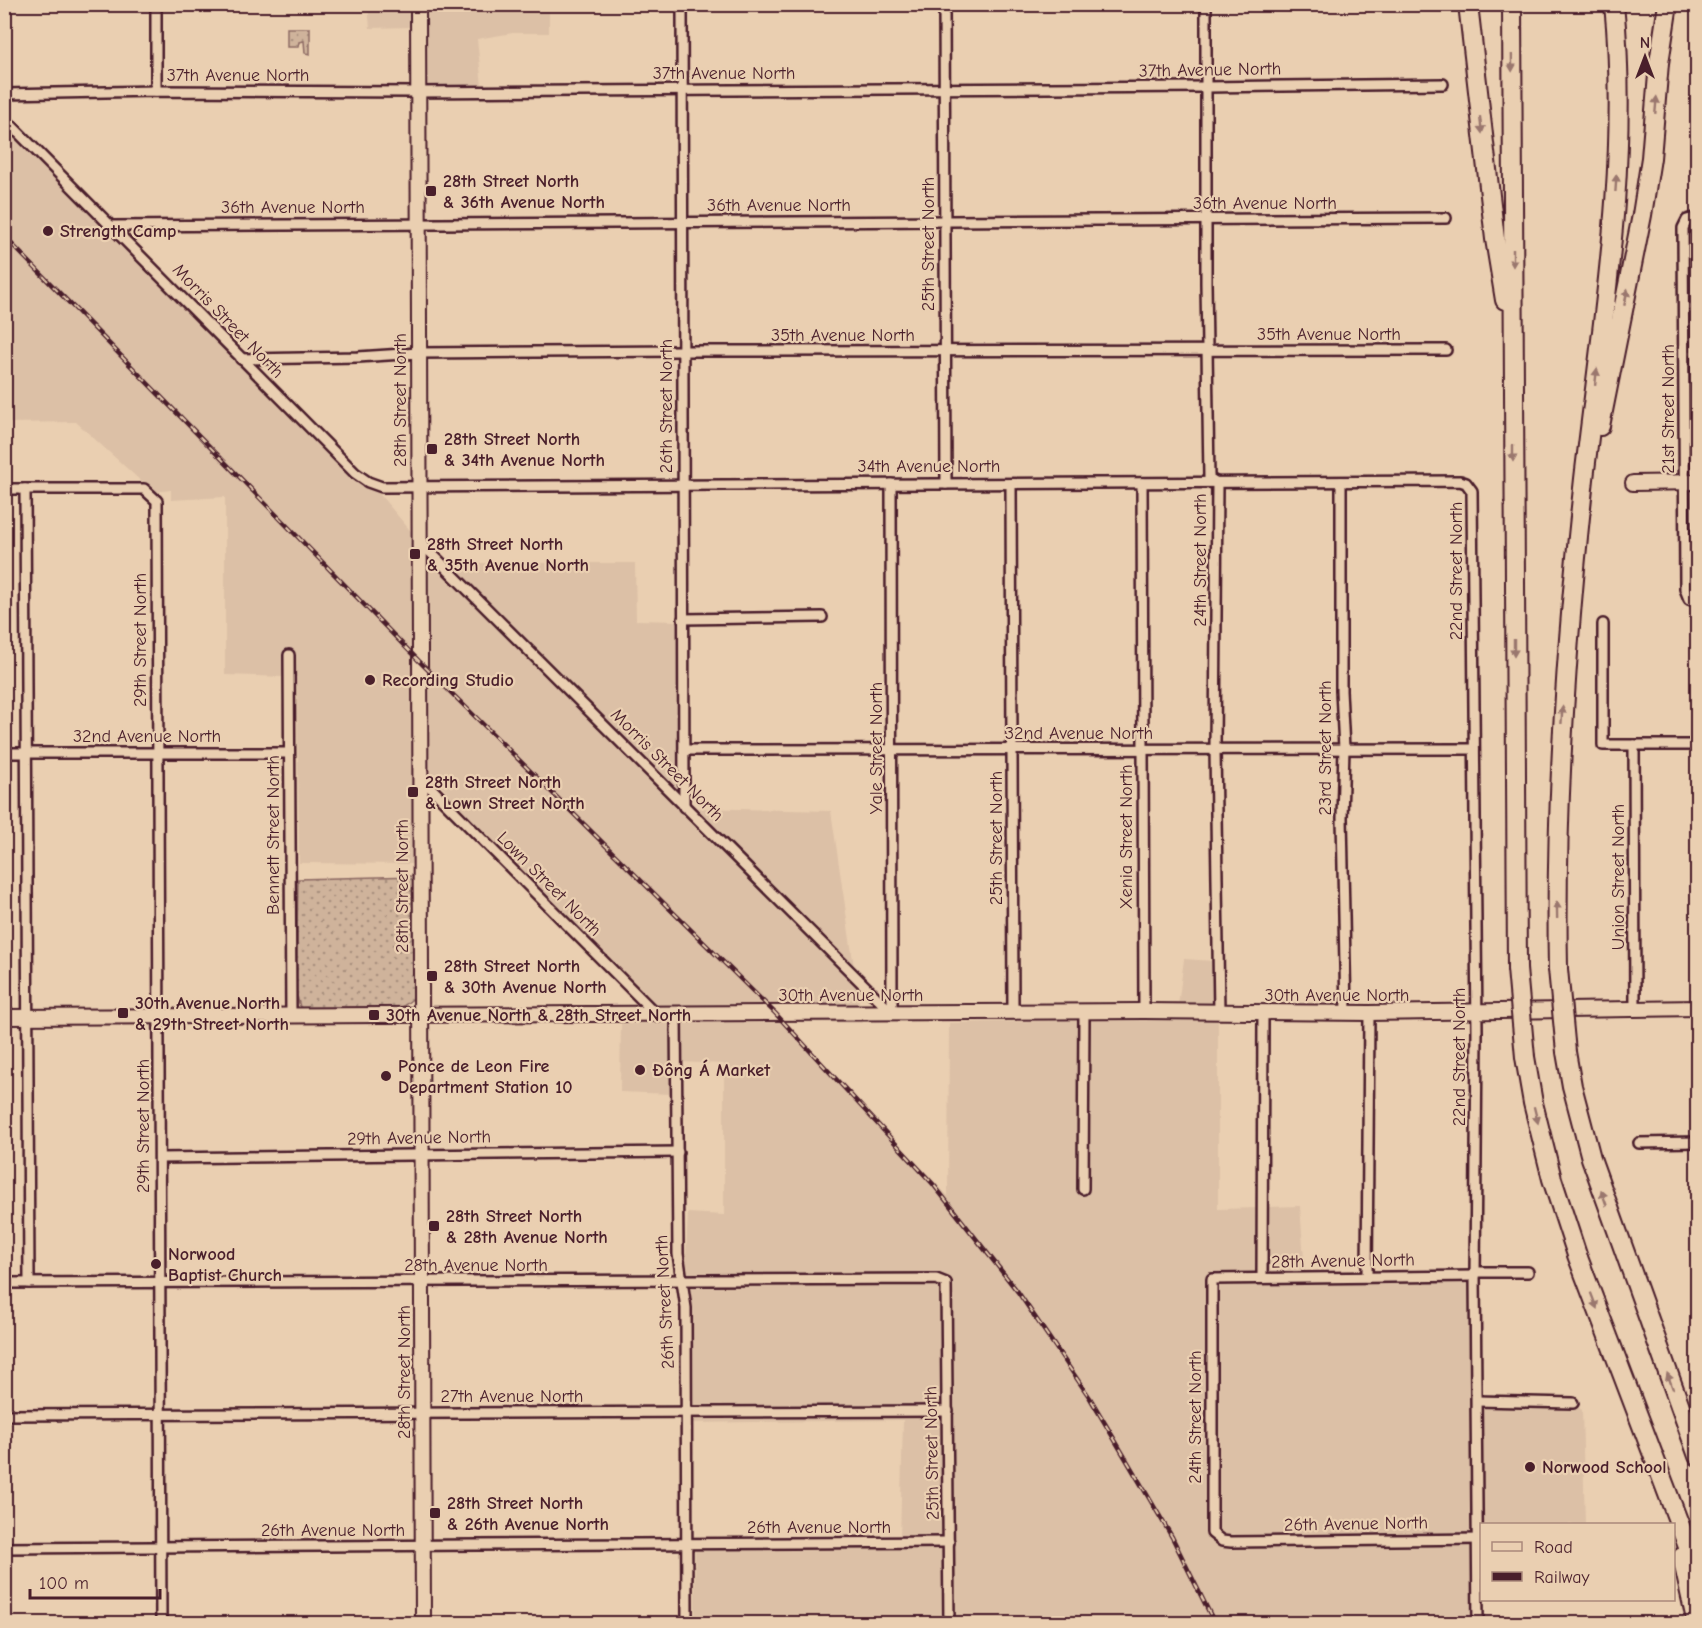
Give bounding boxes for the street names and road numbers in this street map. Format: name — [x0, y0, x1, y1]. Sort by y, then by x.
street label: 37th Avenue North — [1139, 58, 1281, 82]
street label: 37th Avenue North — [653, 63, 795, 84]
street label: 37th Avenue North — [167, 65, 309, 86]
street label: 25th Street North — [918, 177, 939, 311]
street label: 36th Avenue North — [1193, 193, 1337, 214]
street label: 36th Avenue North — [707, 195, 851, 216]
street label: 36th Avenue North — [221, 197, 365, 218]
street label: Morris Street North — [168, 259, 288, 383]
street label: 35th Avenue North — [1257, 324, 1401, 345]
street label: 35th Avenue North — [771, 325, 915, 346]
street label: 28th Street North — [390, 333, 411, 467]
street label: 26th Street North — [656, 339, 677, 473]
street label: 21st Street North — [1658, 344, 1679, 474]
street label: 34th Avenue North — [858, 456, 1000, 477]
street label: 24th Street North — [1190, 493, 1211, 627]
street label: 22nd Street North — [1446, 502, 1467, 640]
street label: 29th Street North — [130, 573, 151, 707]
street label: 23rd Street North — [1315, 680, 1336, 816]
street label: Yale Street North — [866, 682, 887, 814]
street label: Morris Street North — [606, 704, 728, 826]
street label: 32nd Avenue North — [1005, 723, 1153, 744]
street label: 32nd Avenue North — [73, 726, 221, 747]
street label: Bennett Street North — [263, 755, 284, 915]
street label: Xenia Street North — [1116, 764, 1137, 910]
street label: 25th Street North — [986, 771, 1007, 905]
street label: Union Street North — [1608, 804, 1629, 950]
street label: 28th Street North — [392, 819, 413, 953]
street label: Lown Street North — [492, 827, 606, 941]
street label: 30th Avenue North — [778, 985, 924, 1006]
street label: 30th Avenue North — [1264, 985, 1410, 1006]
street label: 22nd Street North — [1449, 988, 1470, 1126]
street label: 29th Street North — [133, 1059, 154, 1193]
street label: 29th Avenue North — [347, 1126, 491, 1150]
street label: 26th Street North — [651, 1234, 679, 1370]
street label: 28th Avenue North — [1271, 1249, 1415, 1273]
street label: 28th Avenue North — [404, 1255, 548, 1276]
street label: 28th Street North — [394, 1305, 415, 1439]
street label: 24th Street North — [1185, 1350, 1206, 1484]
street label: 27th Avenue North — [441, 1386, 583, 1407]
street label: 25th Street North — [920, 1386, 944, 1520]
street label: 26th Avenue North — [1284, 1512, 1428, 1536]
street label: 26th Avenue North — [747, 1517, 891, 1538]
street label: 26th Avenue North — [261, 1520, 405, 1541]

